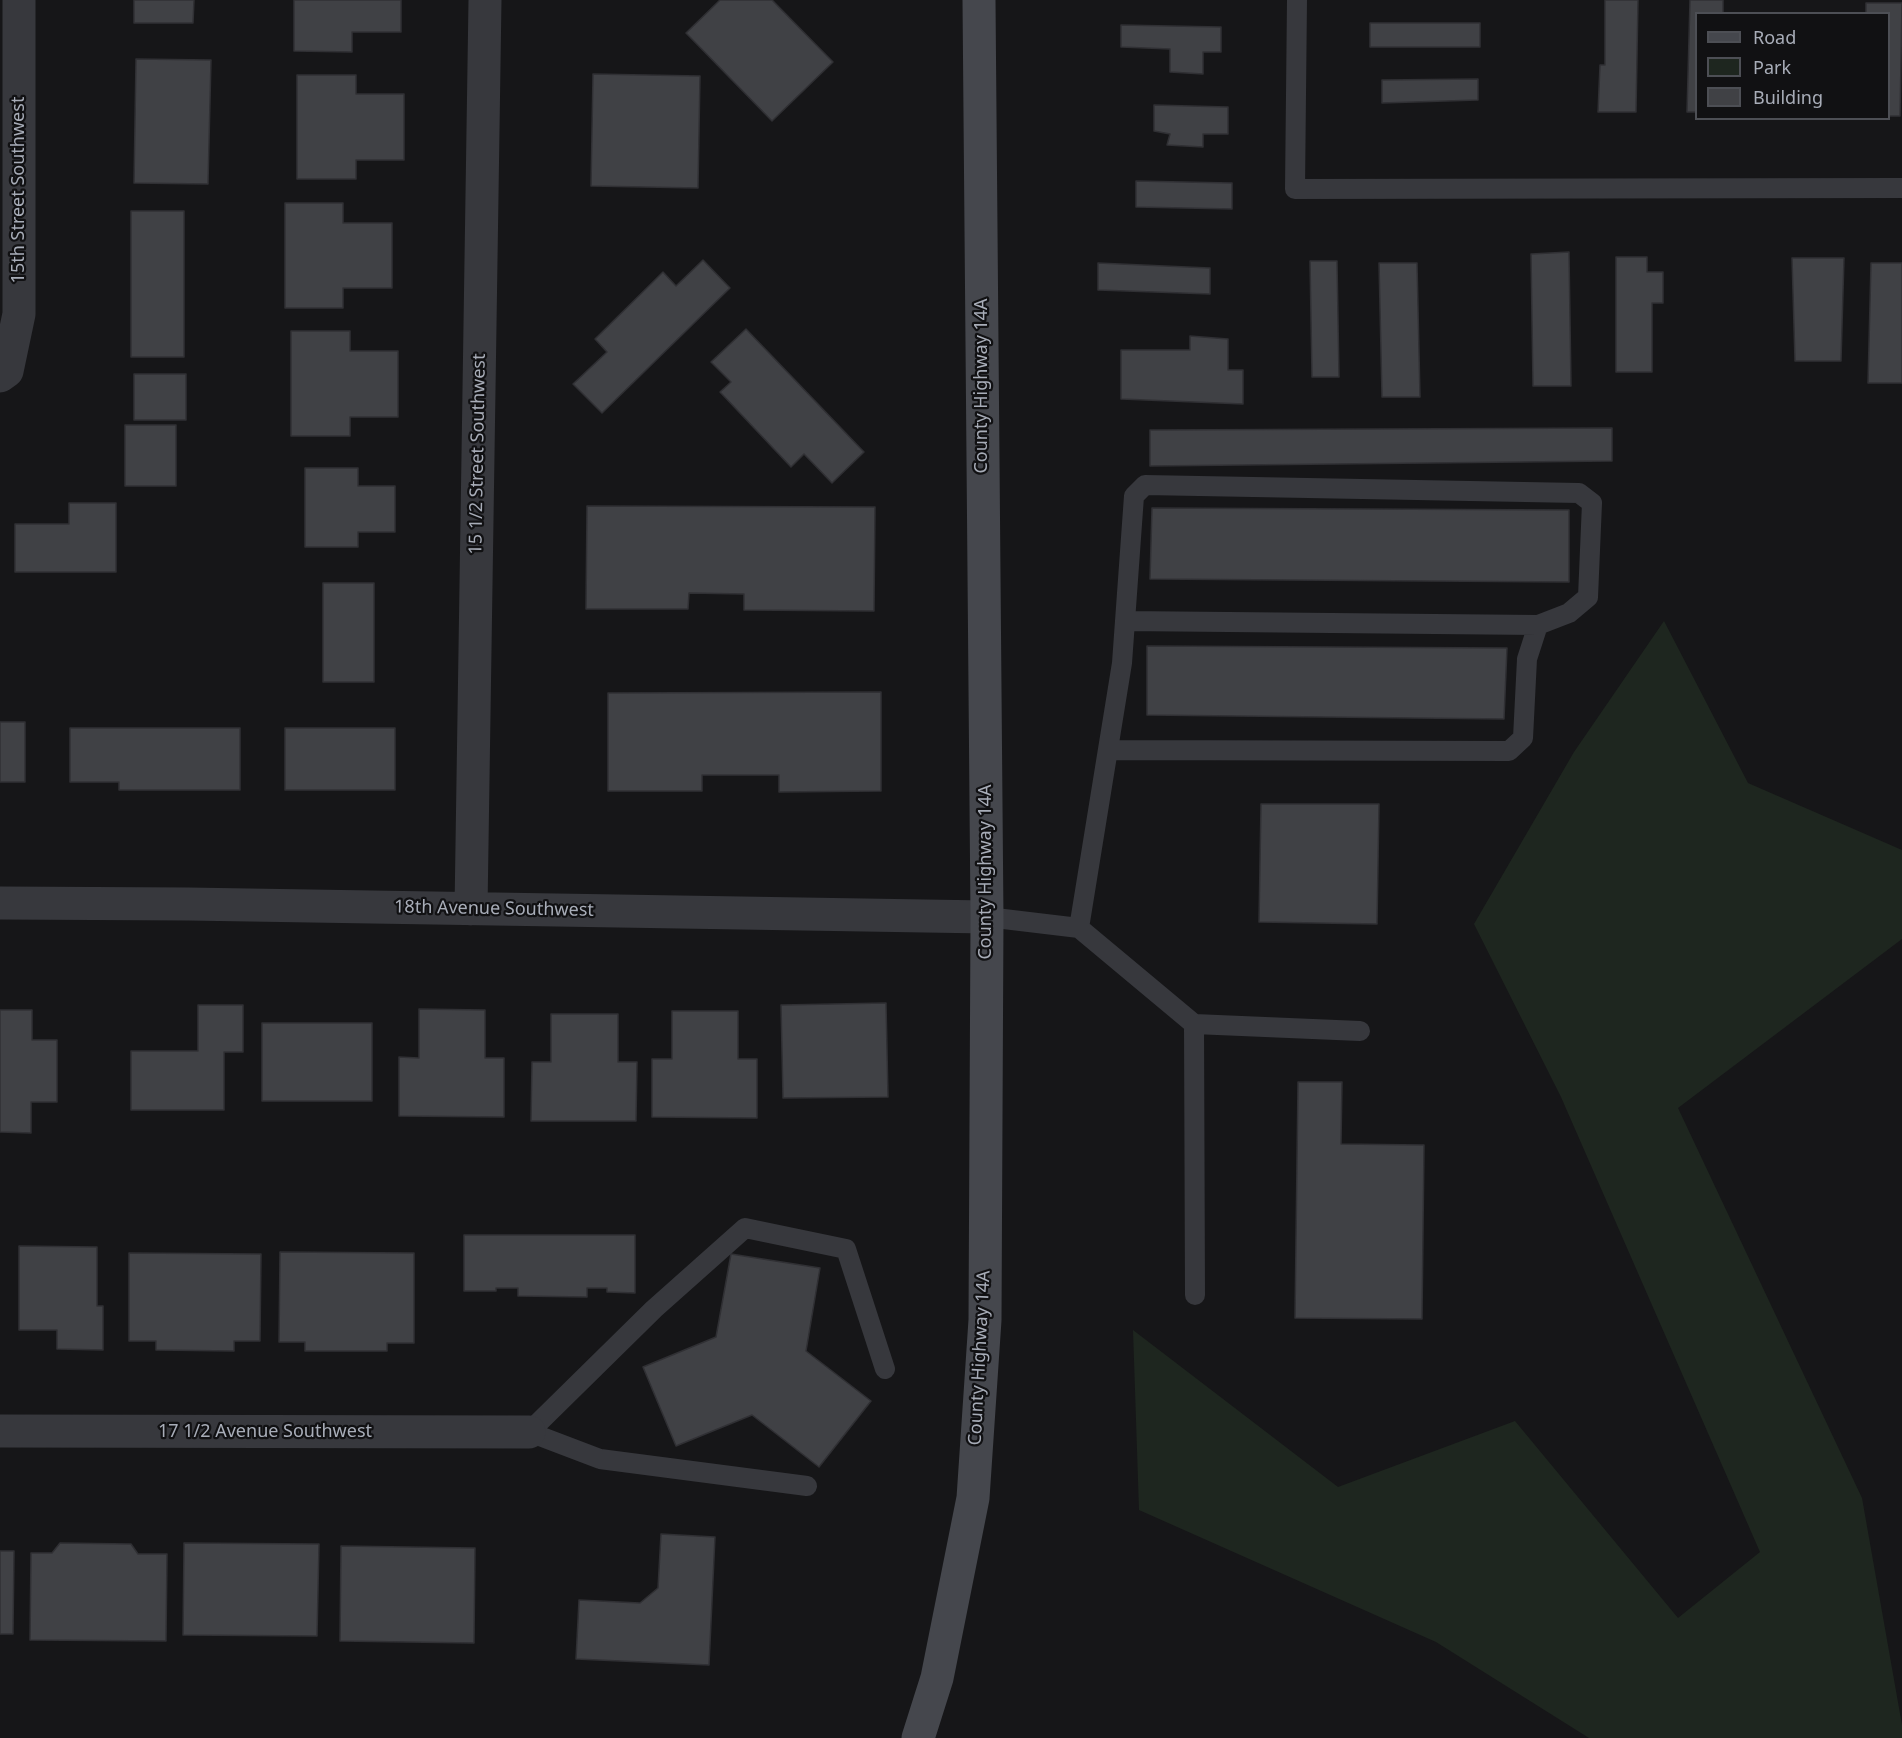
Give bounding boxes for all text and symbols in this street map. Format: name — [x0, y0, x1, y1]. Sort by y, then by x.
legend — [1695, 12, 1890, 120]
text: Road — [1753, 25, 1796, 49]
text: Park — [1753, 55, 1791, 79]
text: Building — [1753, 85, 1823, 109]
street label: 15th Street Southwest — [8, 97, 30, 283]
street label: County Highway 14A — [971, 298, 993, 474]
street label: 15 1/2 Street Southwest — [465, 353, 491, 555]
street label: County Highway 14A — [975, 784, 997, 960]
street label: 18th Avenue Southwest — [394, 896, 594, 922]
street label: County Highway 14A — [965, 1270, 995, 1446]
street label: 17 1/2 Avenue Southwest — [158, 1421, 372, 1443]

